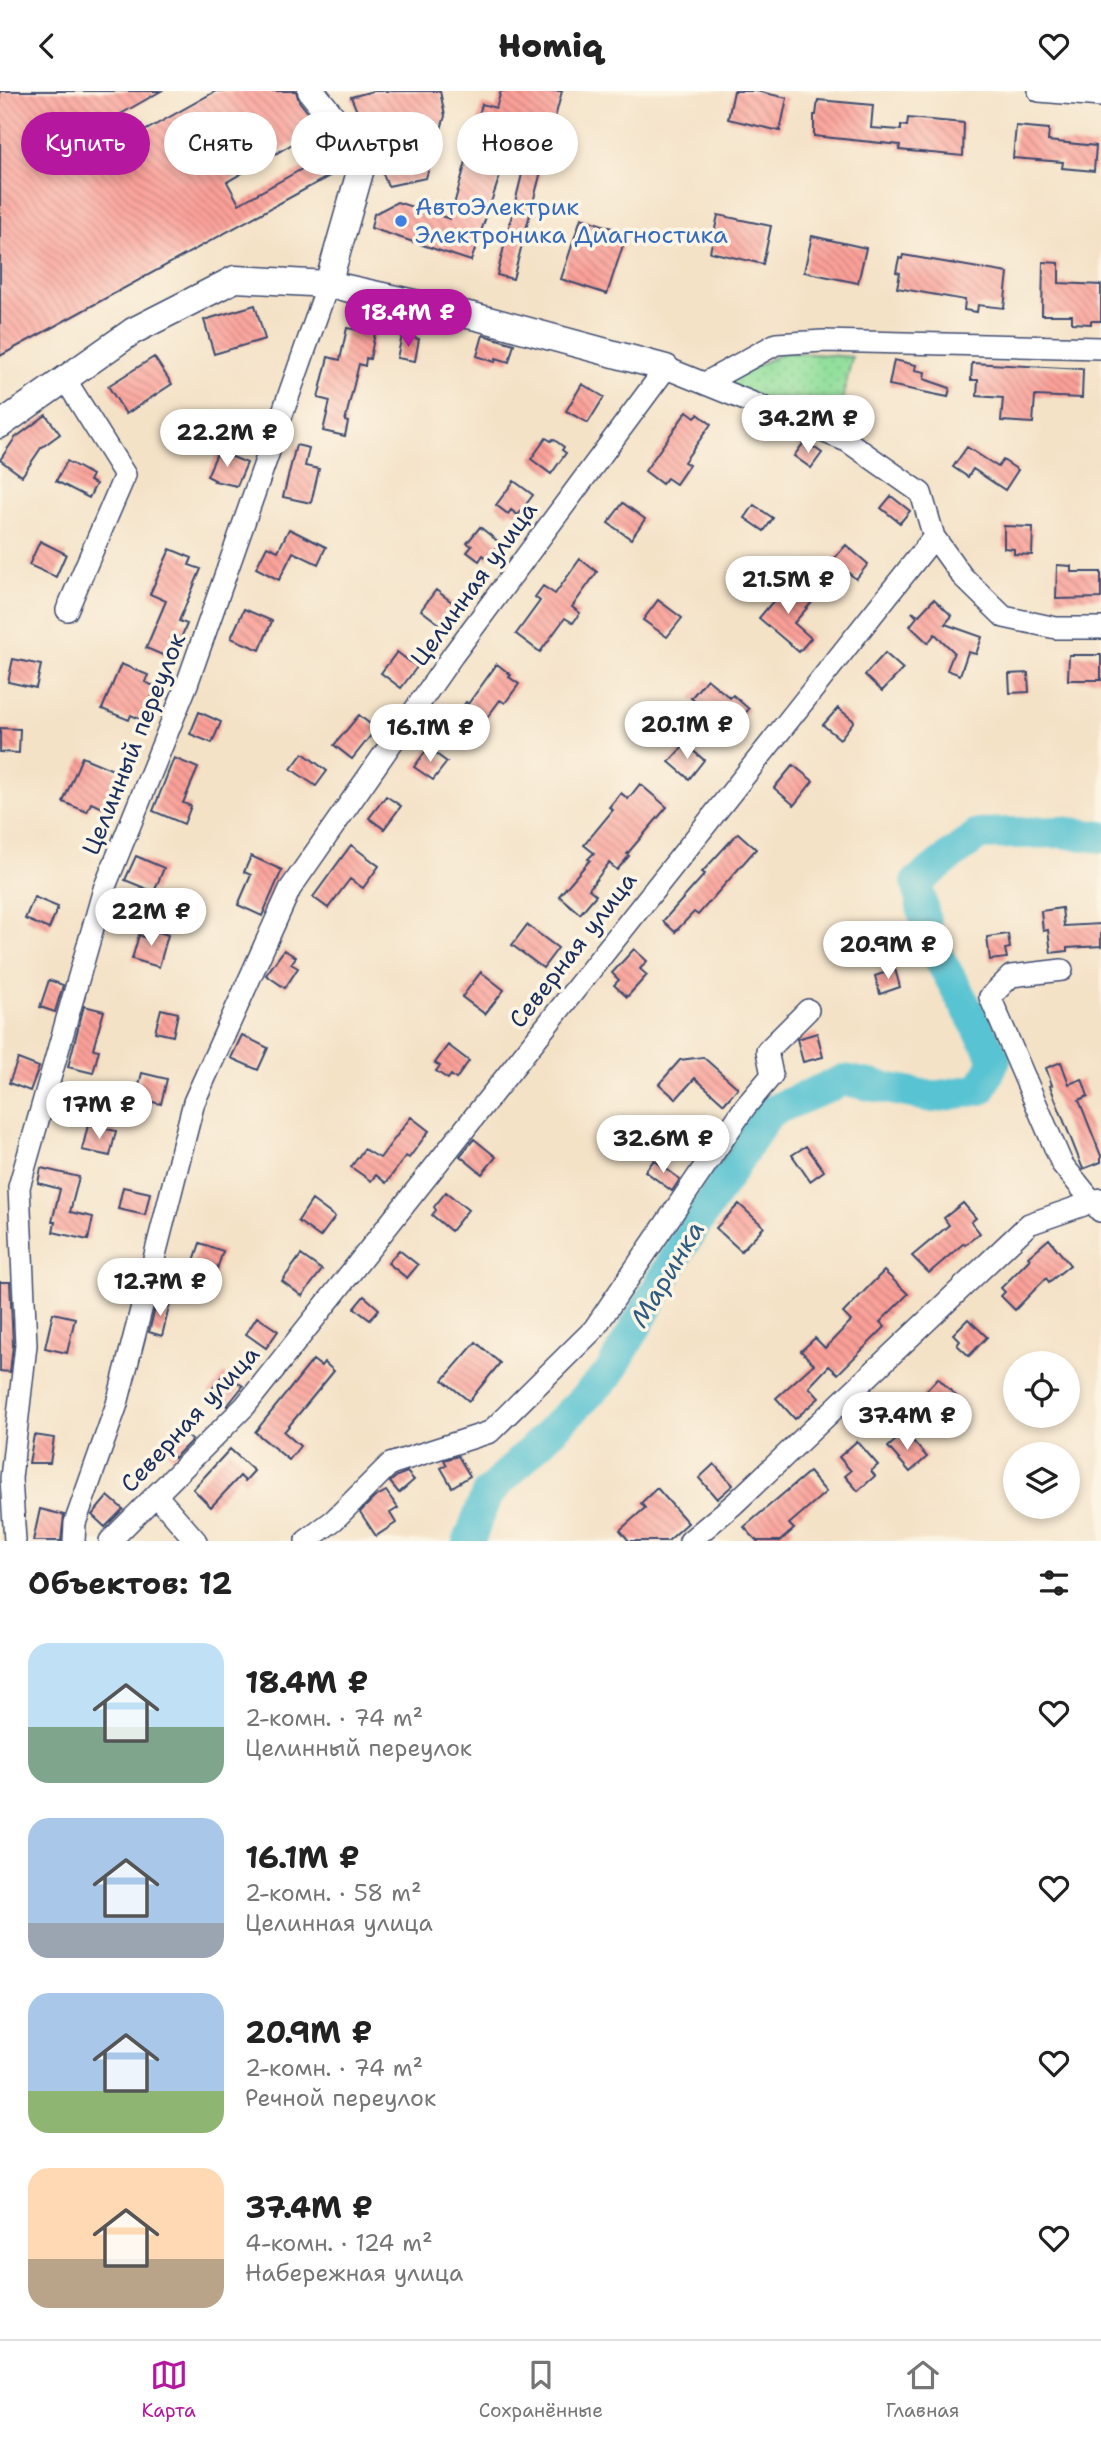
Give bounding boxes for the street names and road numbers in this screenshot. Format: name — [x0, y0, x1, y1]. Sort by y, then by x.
street label: Целинная улица — [403, 495, 545, 673]
street label: Целинный переулок — [75, 628, 193, 860]
street label: Северная улица — [502, 865, 644, 1035]
street label: Северная улица — [113, 1339, 267, 1499]

